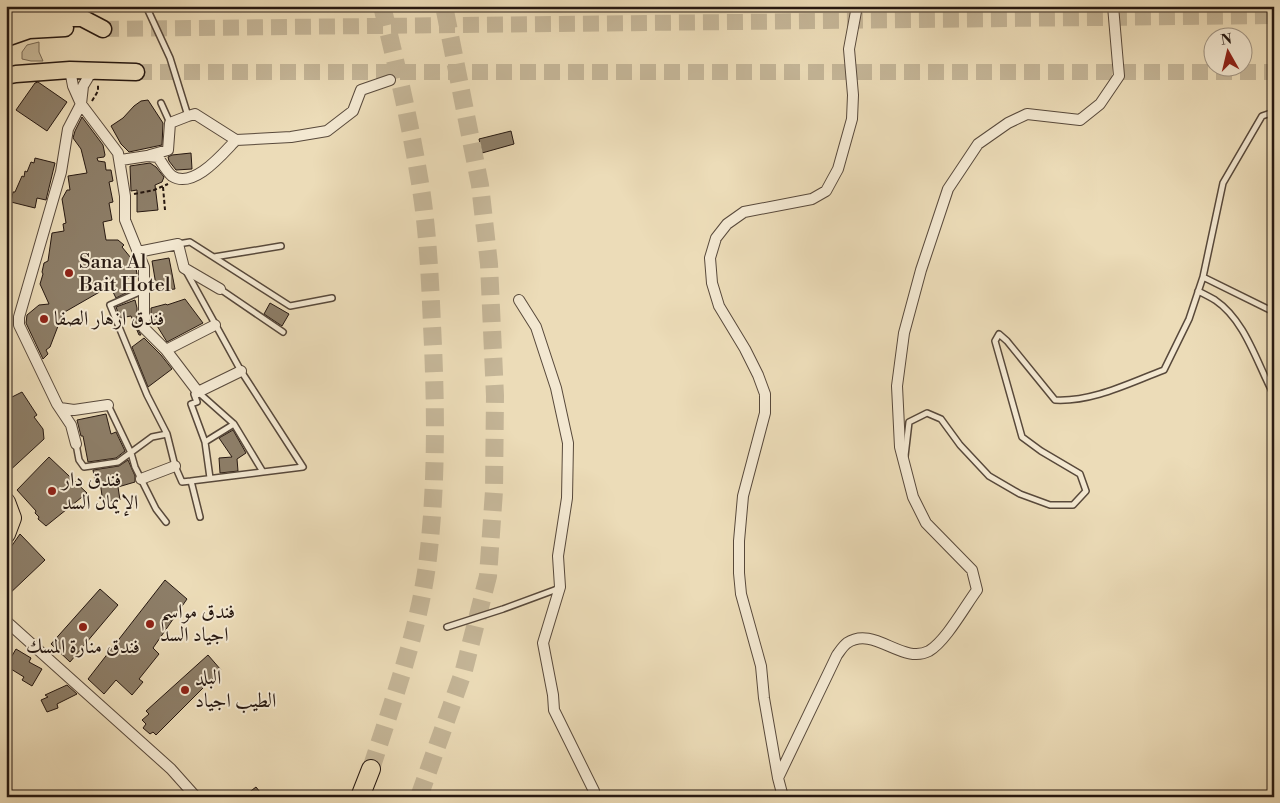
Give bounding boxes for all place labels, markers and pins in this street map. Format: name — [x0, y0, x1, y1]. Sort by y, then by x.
place label: Sana Al Bait Hotel — [78, 250, 171, 298]
marker: Sana Al Bait Hotel — [63, 267, 75, 279]
place label: فندق ازهار الصفا — [54, 307, 165, 332]
marker: فندق ازهار الصفا — [38, 313, 50, 325]
place label: فندق دار الإيمان السد — [60, 468, 138, 517]
marker: فندق دار الإيمان السد — [46, 485, 58, 497]
place label: فندق مواسم اجياد السد — [160, 600, 235, 648]
marker: فندق مواسم اجياد السد — [144, 618, 156, 630]
marker: فندق منارة المسك — [77, 621, 89, 633]
place label: فندق منارة المسك — [26, 635, 140, 660]
place label: البلد الطيب اجياد — [195, 666, 276, 714]
marker: البلد الطيب اجياد — [179, 684, 191, 696]

